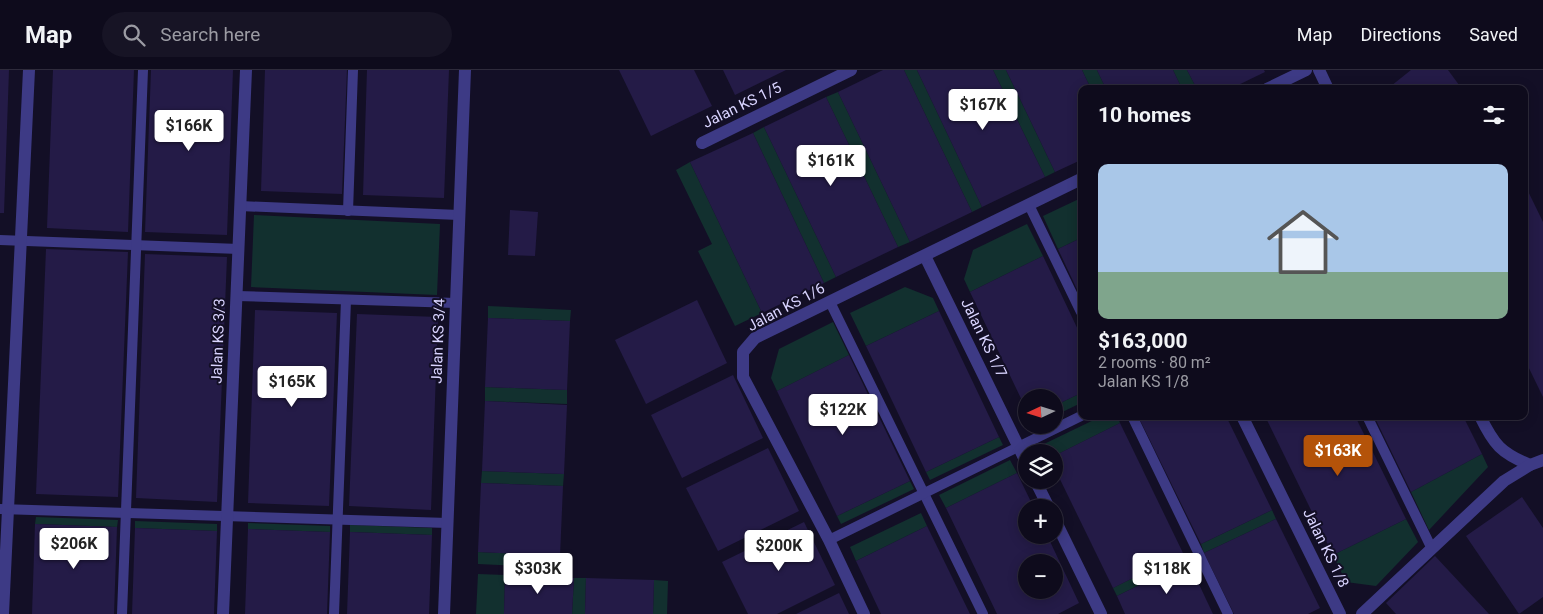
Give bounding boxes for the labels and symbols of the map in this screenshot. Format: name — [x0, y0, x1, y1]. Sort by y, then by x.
street label: Jalan KS 1/5 — [700, 78, 784, 132]
pin: $167K — [948, 88, 1018, 131]
pin: $166K — [154, 109, 224, 152]
pin: $161K — [796, 144, 866, 187]
street label: Jalan KS 1/6 — [744, 279, 828, 335]
street label: Jalan KS 1/7 — [957, 296, 1011, 380]
street label: Jalan KS 3/4 — [428, 297, 449, 384]
street label: Jalan KS 3/3 — [208, 298, 228, 384]
pin: $165K — [257, 366, 327, 408]
north arrow — [1018, 389, 1062, 434]
pin: $122K — [808, 394, 878, 436]
pin: $163K — [1303, 434, 1373, 477]
street label: Jalan KS 1/8 — [1299, 506, 1353, 590]
pin: $206K — [39, 528, 109, 570]
pin: $200K — [744, 530, 814, 572]
pin: $303K — [503, 552, 573, 595]
pin: $118K — [1132, 552, 1202, 595]

